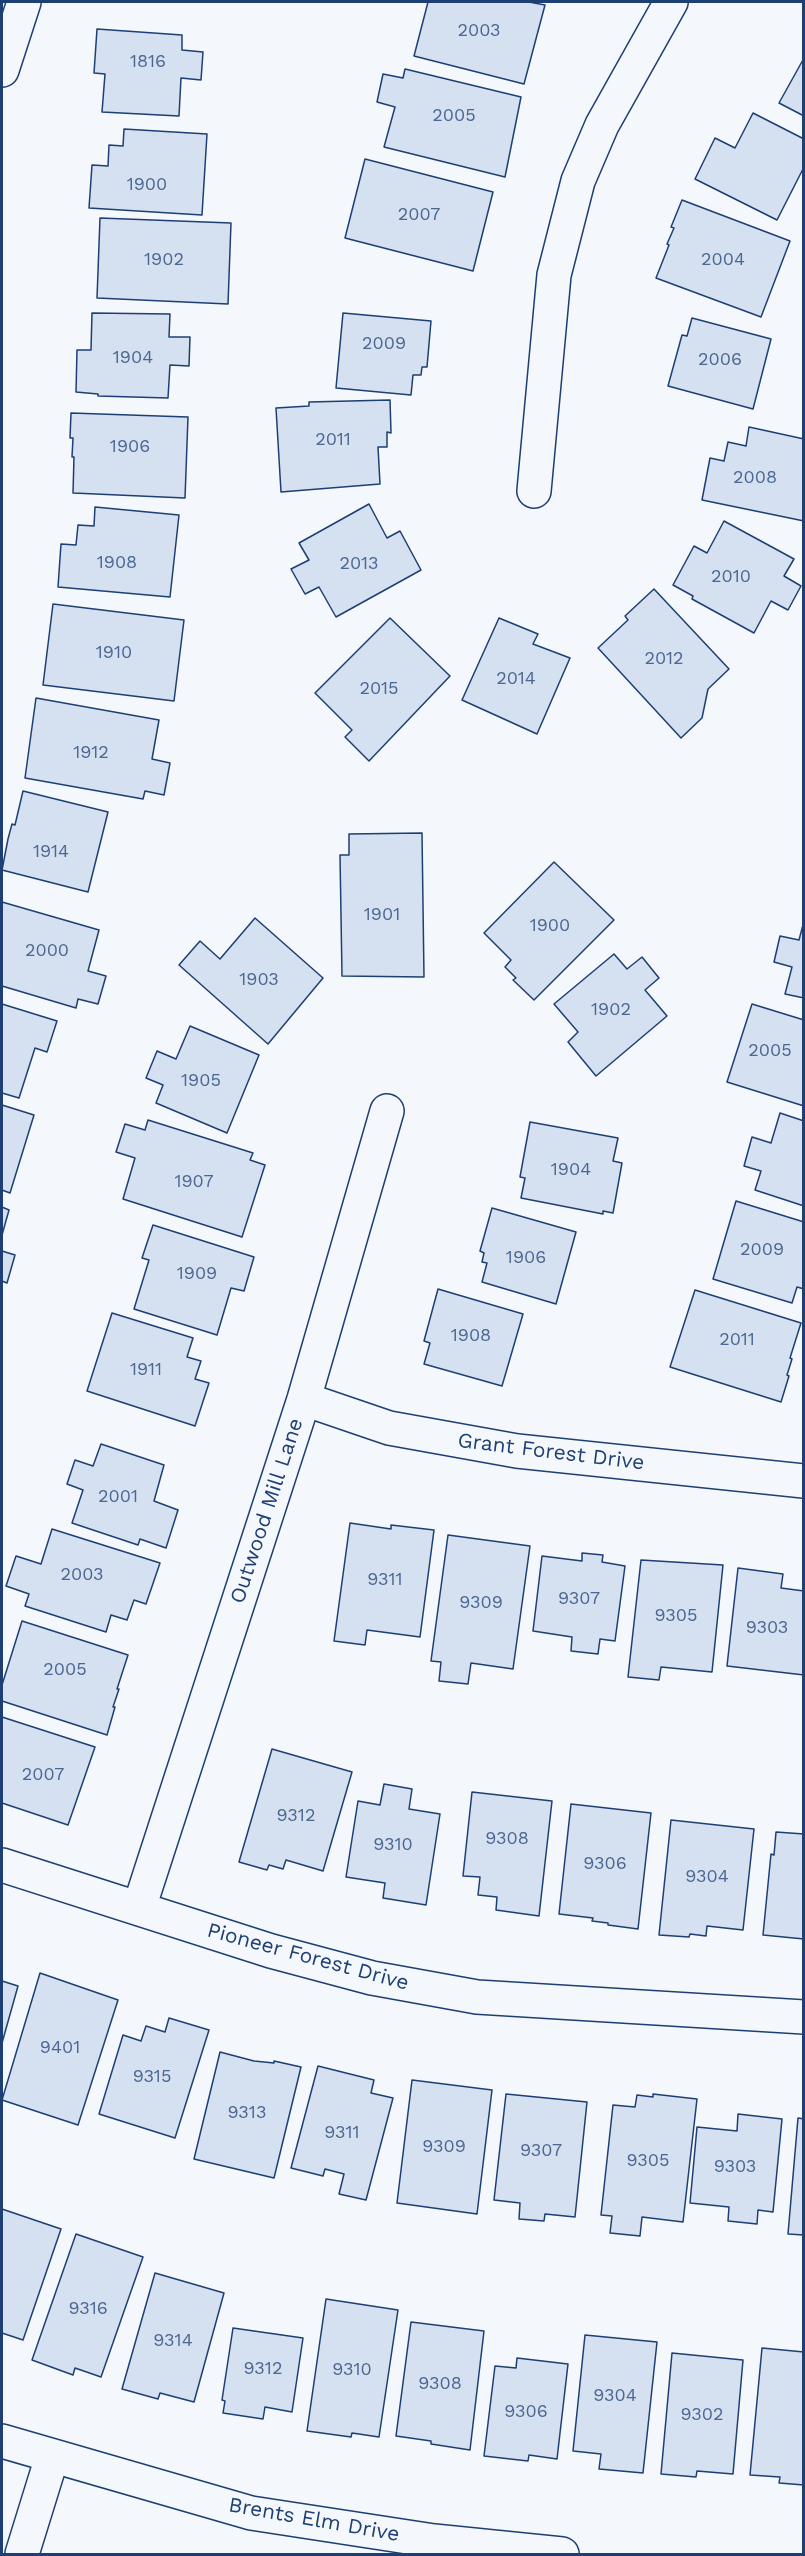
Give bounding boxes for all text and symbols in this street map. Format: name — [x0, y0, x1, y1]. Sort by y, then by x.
house number: 2003 — [457, 20, 501, 42]
house number: 1816 — [130, 51, 166, 73]
house number: 2005 — [432, 105, 476, 127]
house number: 1900 — [127, 174, 167, 196]
house number: 2007 — [398, 204, 440, 226]
house number: 1902 — [144, 249, 184, 271]
house number: 2004 — [701, 249, 745, 271]
house number: 2009 — [362, 333, 406, 355]
house number: 1904 — [113, 347, 153, 369]
house number: 2006 — [698, 349, 742, 371]
house number: 2011 — [315, 429, 351, 451]
house number: 1906 — [110, 436, 150, 458]
house number: 2008 — [733, 467, 777, 489]
house number: 1908 — [97, 552, 137, 574]
house number: 2013 — [339, 553, 379, 575]
house number: 2010 — [711, 566, 751, 588]
house number: 1910 — [96, 642, 132, 664]
house number: 2012 — [644, 648, 684, 670]
house number: 2014 — [496, 668, 536, 690]
house number: 2015 — [359, 678, 399, 700]
house number: 1912 — [73, 742, 109, 764]
house number: 1914 — [33, 841, 69, 863]
house number: 1901 — [364, 904, 400, 926]
house number: 1900 — [530, 915, 570, 937]
house number: 2000 — [25, 940, 69, 962]
house number: 1903 — [239, 969, 279, 991]
house number: 1902 — [591, 999, 631, 1021]
house number: 2005 — [748, 1040, 792, 1062]
house number: 1905 — [181, 1070, 221, 1092]
house number: 1904 — [551, 1159, 591, 1181]
house number: 1907 — [174, 1171, 214, 1193]
house number: 2009 — [740, 1239, 784, 1261]
house number: 1906 — [506, 1247, 546, 1269]
house number: 1909 — [177, 1263, 217, 1285]
house number: 1908 — [451, 1325, 491, 1347]
house number: 2011 — [719, 1329, 755, 1351]
house number: 1911 — [130, 1359, 162, 1381]
street label: Outwood Mill Lane — [225, 1415, 309, 1607]
street label: Grant Forest Drive — [456, 1428, 646, 1476]
house number: 2001 — [98, 1486, 138, 1508]
house number: 2003 — [60, 1564, 104, 1586]
house number: 9311 — [367, 1569, 403, 1591]
house number: 9307 — [558, 1588, 600, 1610]
house number: 9309 — [459, 1592, 503, 1614]
house number: 9305 — [655, 1605, 697, 1627]
house number: 9303 — [746, 1617, 788, 1639]
house number: 2005 — [43, 1659, 87, 1681]
house number: 2007 — [22, 1764, 64, 1786]
house number: 9312 — [277, 1805, 315, 1827]
house number: 9308 — [485, 1828, 529, 1850]
house number: 9310 — [373, 1834, 413, 1856]
house number: 9306 — [583, 1853, 627, 1875]
house number: 9304 — [685, 1866, 729, 1888]
street label: Pioneer Forest Drive — [204, 1918, 412, 1996]
house number: 9401 — [40, 2037, 80, 2059]
house number: 9315 — [133, 2066, 171, 2088]
house number: 9313 — [228, 2102, 266, 2124]
house number: 9311 — [324, 2122, 360, 2144]
house number: 9309 — [422, 2136, 466, 2158]
house number: 9307 — [520, 2140, 562, 2162]
house number: 9305 — [627, 2150, 669, 2172]
house number: 9303 — [714, 2156, 756, 2178]
house number: 9316 — [68, 2298, 108, 2320]
house number: 9314 — [153, 2330, 193, 2352]
house number: 9312 — [244, 2358, 282, 2380]
house number: 9310 — [332, 2359, 372, 2381]
house number: 9308 — [418, 2373, 462, 2395]
house number: 9304 — [593, 2385, 637, 2407]
house number: 9306 — [504, 2401, 548, 2423]
house number: 9302 — [681, 2404, 723, 2426]
street label: Brents Elm Drive — [227, 2493, 401, 2547]

